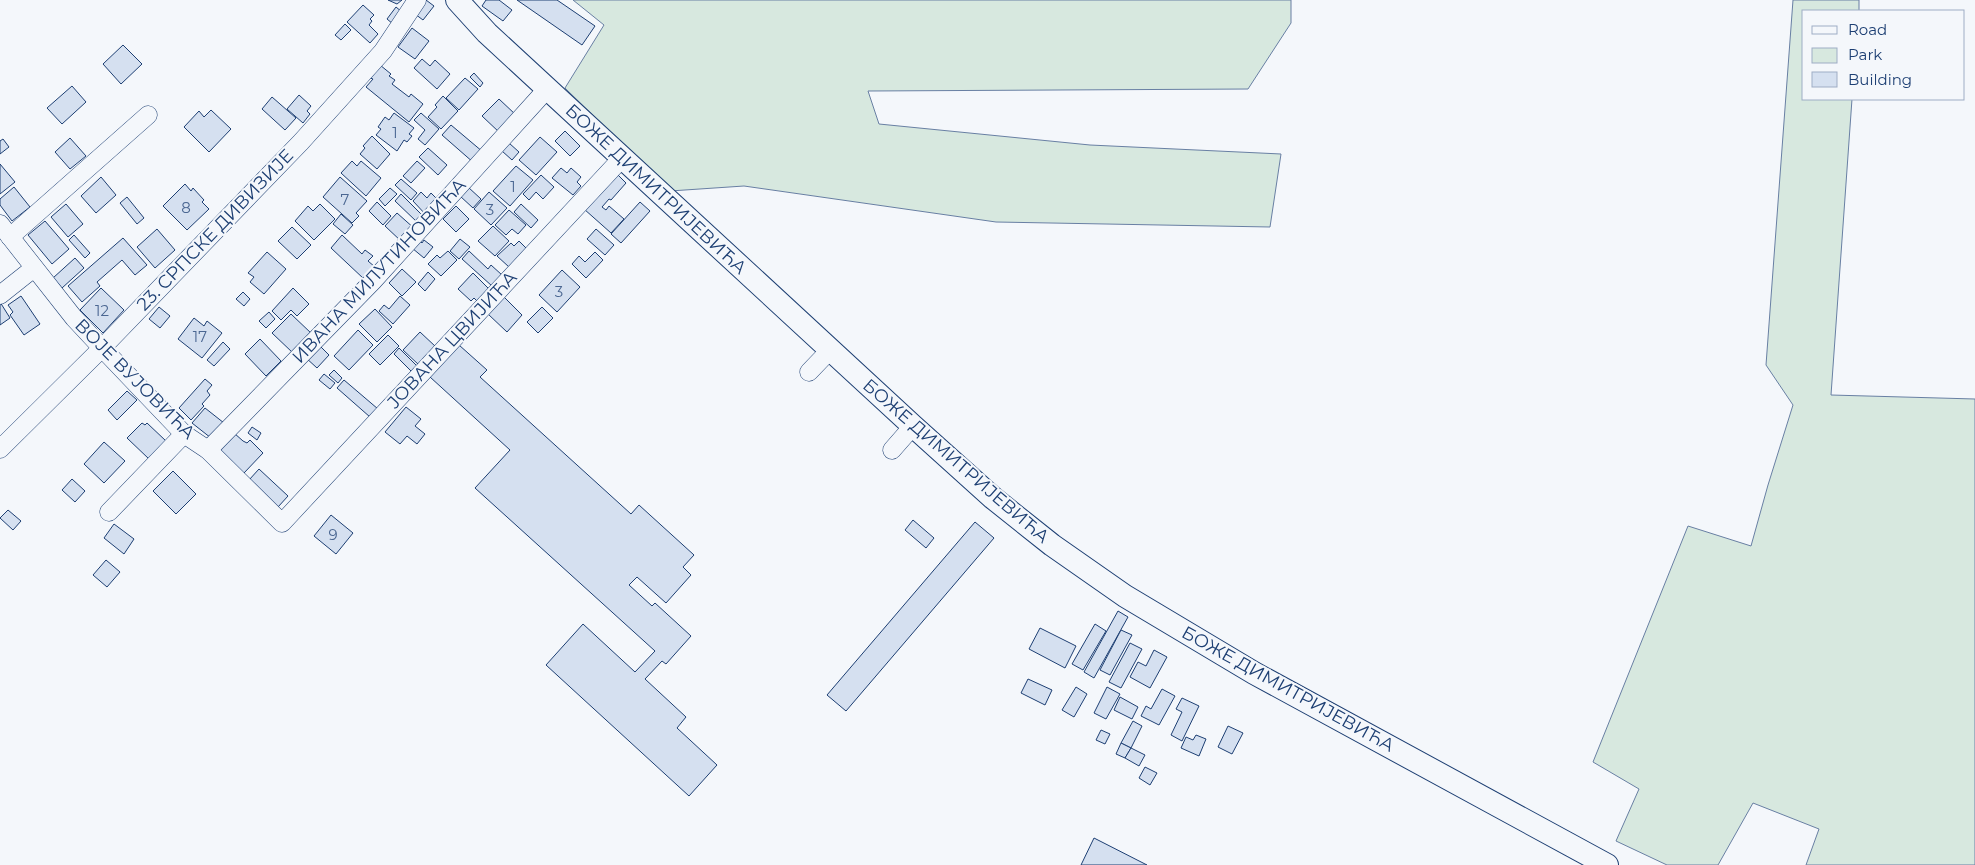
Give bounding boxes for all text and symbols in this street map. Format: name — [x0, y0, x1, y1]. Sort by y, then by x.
legend — [1802, 10, 1965, 100]
text: Road — [1848, 20, 1887, 39]
text: Park — [1848, 45, 1882, 64]
text: Building — [1848, 70, 1912, 89]
street label: БОЖЕ ДИМИТРИЈЕВИЋА — [561, 99, 752, 279]
house number: 1 — [392, 123, 398, 142]
street label: 23. СРПСКЕ ДИВИЗИЈЕ — [132, 145, 298, 315]
street label: ИВАНА МИЛУТИНОВИЋА — [288, 174, 471, 368]
house number: 1 — [510, 177, 516, 196]
house number: 7 — [341, 190, 350, 209]
house number: 8 — [181, 198, 191, 217]
house number: 3 — [486, 200, 494, 219]
street label: ЈОВАНА ЦВИЈИЋА — [382, 266, 522, 413]
house number: 3 — [555, 282, 563, 301]
house number: 12 — [95, 301, 109, 320]
street label: ВОЈЕ ВУЈОВИЋА — [70, 314, 200, 444]
house number: 17 — [193, 327, 207, 346]
street label: БОЖЕ ДИМИТРИЈЕВИЋА — [858, 374, 1054, 548]
house number: 9 — [328, 525, 338, 544]
street label: БОЖЕ ДИМИТРИЈЕВИЋА — [1178, 621, 1399, 757]

